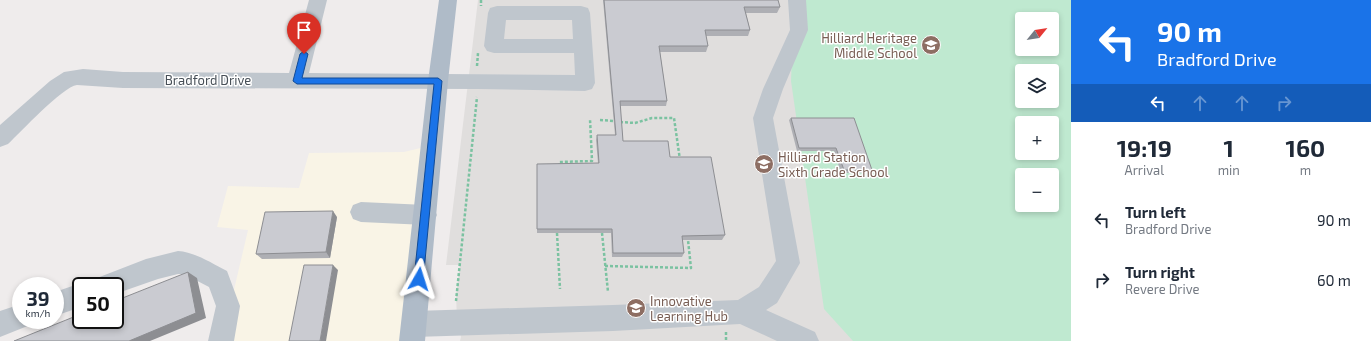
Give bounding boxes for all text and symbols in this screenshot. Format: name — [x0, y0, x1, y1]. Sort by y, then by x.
north arrow — [1015, 12, 1059, 56]
map controls — [1015, 12, 1059, 212]
pin — [287, 13, 321, 54]
text: 90 m — [1157, 14, 1222, 48]
icon: left — [1091, 16, 1143, 68]
icon: arrive — [293, 19, 315, 41]
place label: Hilliard Heritage Middle School — [821, 30, 917, 61]
school or university icon: Hilliard Heritage Middle School — [920, 34, 942, 56]
text: Bradford Drive — [1157, 48, 1277, 70]
button: layers — [1015, 64, 1059, 108]
street label: Bradford Drive — [165, 72, 251, 88]
icon: left — [1147, 92, 1169, 114]
icon: ahead — [1189, 92, 1211, 114]
icon: ahead — [1231, 92, 1253, 114]
icon: right — [1273, 92, 1295, 114]
button: + — [1015, 116, 1059, 160]
text: 19:19 — [1117, 133, 1172, 162]
text: 1 — [1224, 133, 1234, 162]
text: 160 — [1286, 133, 1325, 162]
place label: Hilliard Station Sixth Grade School — [778, 149, 889, 180]
school or university icon: Hilliard Station Sixth Grade School — [753, 153, 775, 175]
text: Arrival — [1125, 162, 1164, 178]
text: min — [1218, 162, 1240, 178]
text: m — [1300, 162, 1311, 178]
button: − — [1015, 168, 1059, 212]
text: Turn left — [1125, 203, 1186, 221]
icon: left — [1091, 209, 1113, 231]
text: 90 m — [1317, 211, 1351, 229]
text: Bradford Drive — [1125, 221, 1211, 237]
position arrow — [398, 258, 440, 300]
text: Turn right — [1125, 263, 1195, 281]
icon: right — [1091, 269, 1113, 291]
text: 60 m — [1317, 271, 1351, 289]
speed limit sign: 50 — [72, 277, 124, 329]
text: Revere Drive — [1125, 281, 1200, 297]
text: 39 — [26, 286, 50, 310]
place label: Innovative Learning Hub — [650, 293, 728, 324]
school or university icon: Innovative Learning Hub — [625, 297, 647, 319]
text: km/h — [26, 307, 50, 319]

